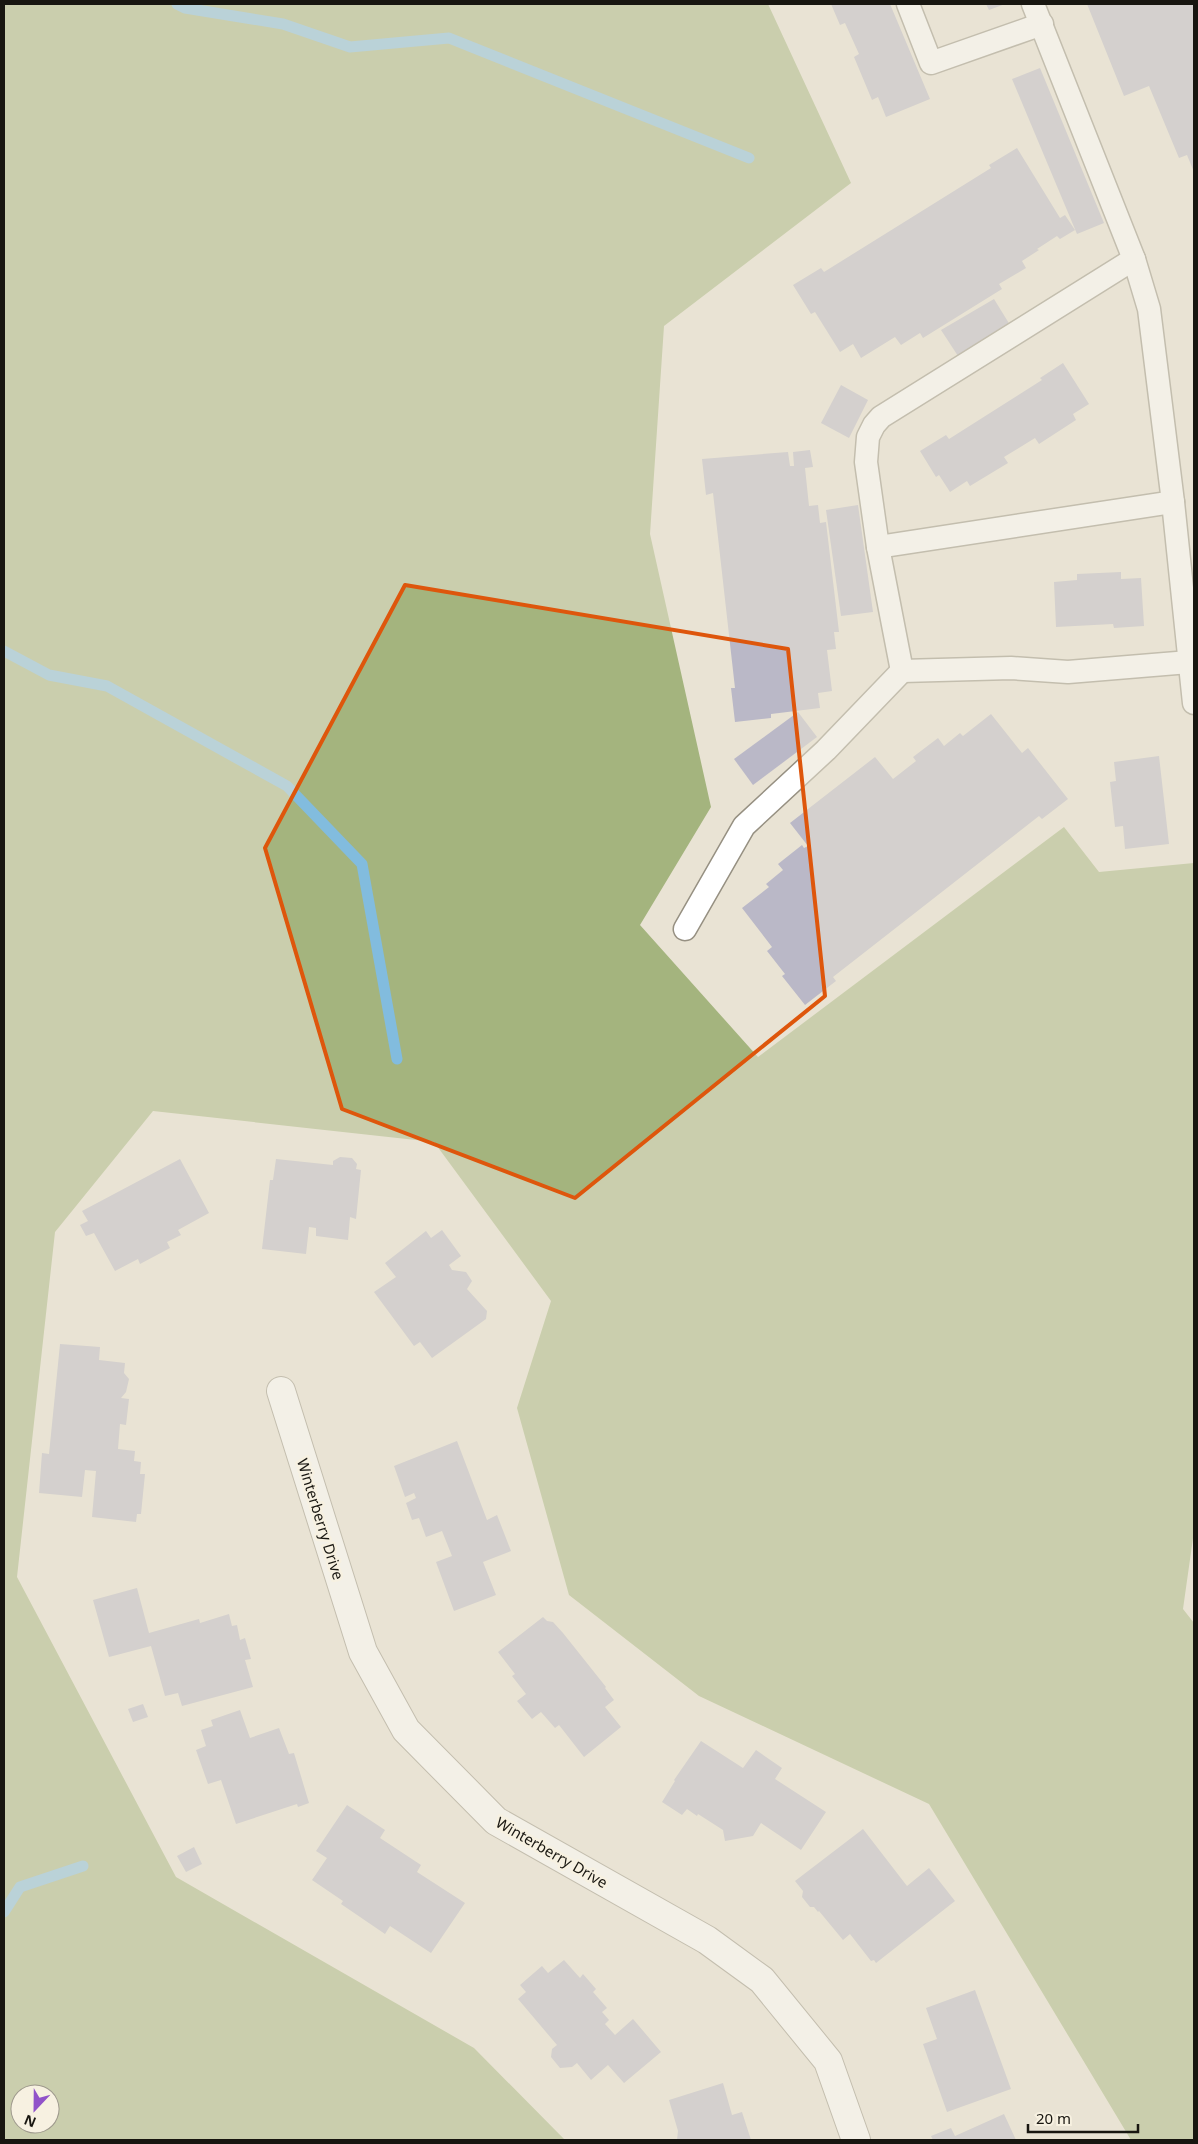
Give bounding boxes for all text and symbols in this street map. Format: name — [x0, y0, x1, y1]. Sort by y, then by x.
street label: Winterberry Drive — [293, 1456, 349, 1582]
street label: Winterberry Drive — [492, 1812, 612, 1892]
north arrow — [10, 2084, 60, 2134]
scale bar — [1028, 2102, 1138, 2134]
text: 20 m — [1036, 2108, 1071, 2128]
text: N — [21, 2111, 39, 2132]

